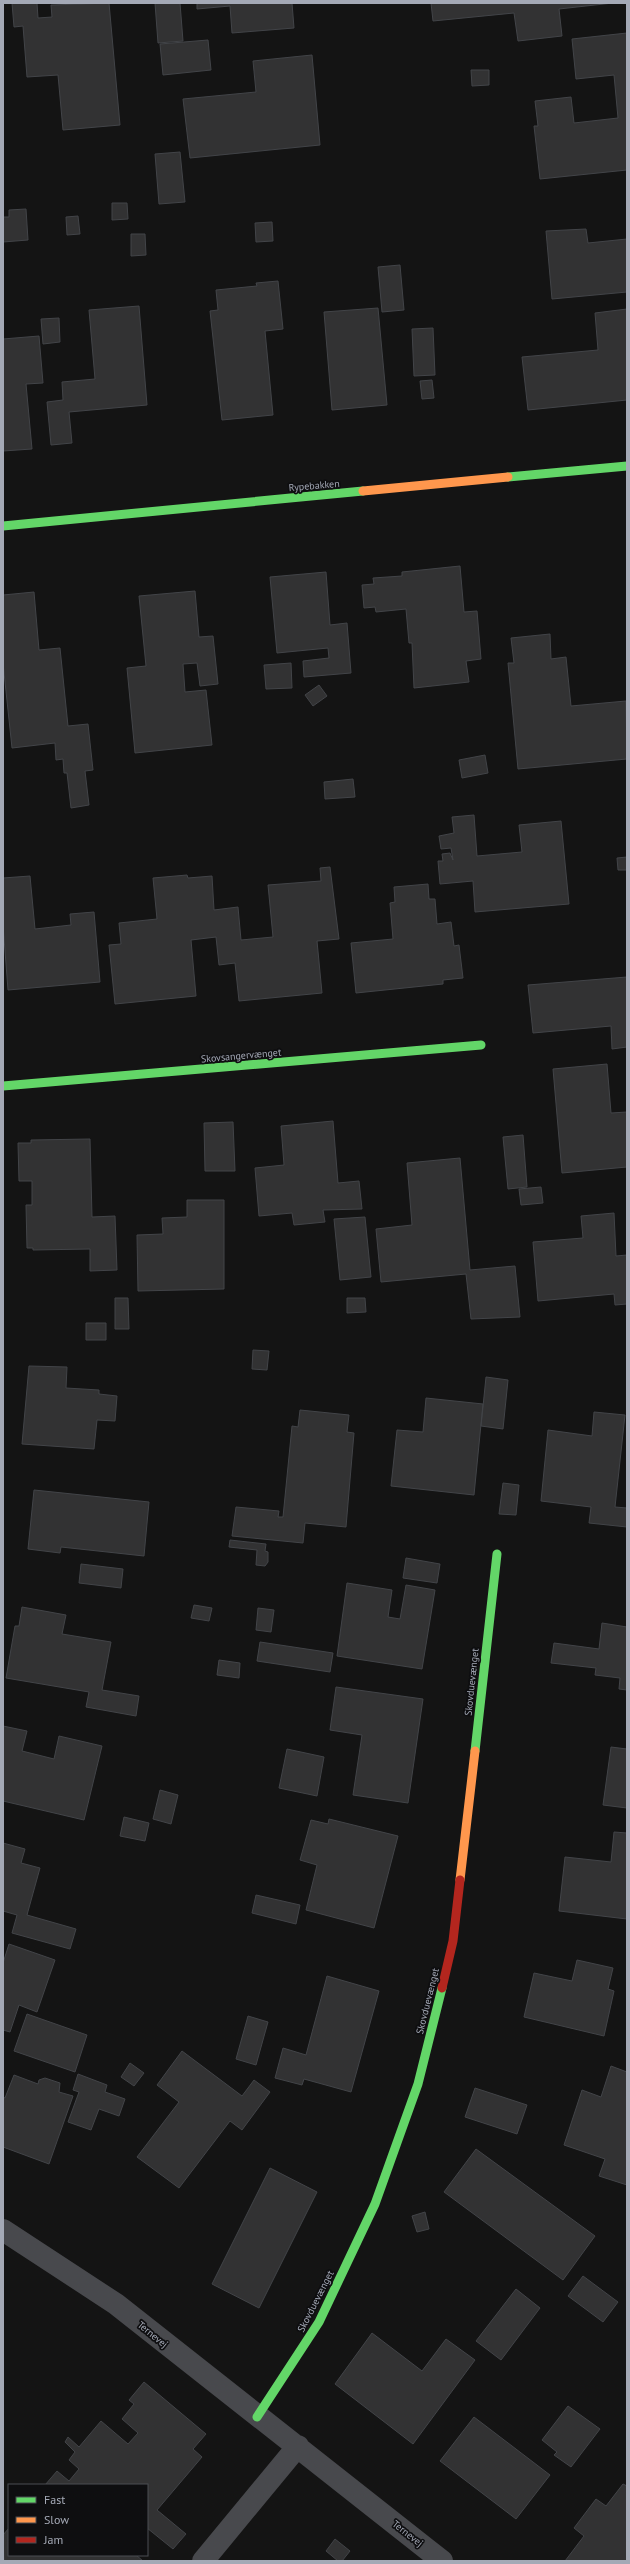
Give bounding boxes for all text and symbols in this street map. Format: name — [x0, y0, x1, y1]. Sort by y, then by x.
street label: Rypebakken — [288, 477, 340, 494]
street label: Skovsangervænget — [200, 1045, 282, 1065]
street label: Skovduevænget — [461, 1647, 482, 1716]
street label: Skovduevænget — [413, 1966, 442, 2036]
street label: Skovduevænget — [294, 2268, 337, 2334]
street label: Ternevej — [135, 2318, 171, 2351]
legend — [8, 2484, 148, 2556]
text: Fast — [44, 2492, 65, 2507]
text: Slow — [44, 2512, 69, 2527]
street label: Ternevej — [390, 2517, 426, 2549]
text: Jam — [43, 2532, 63, 2547]

